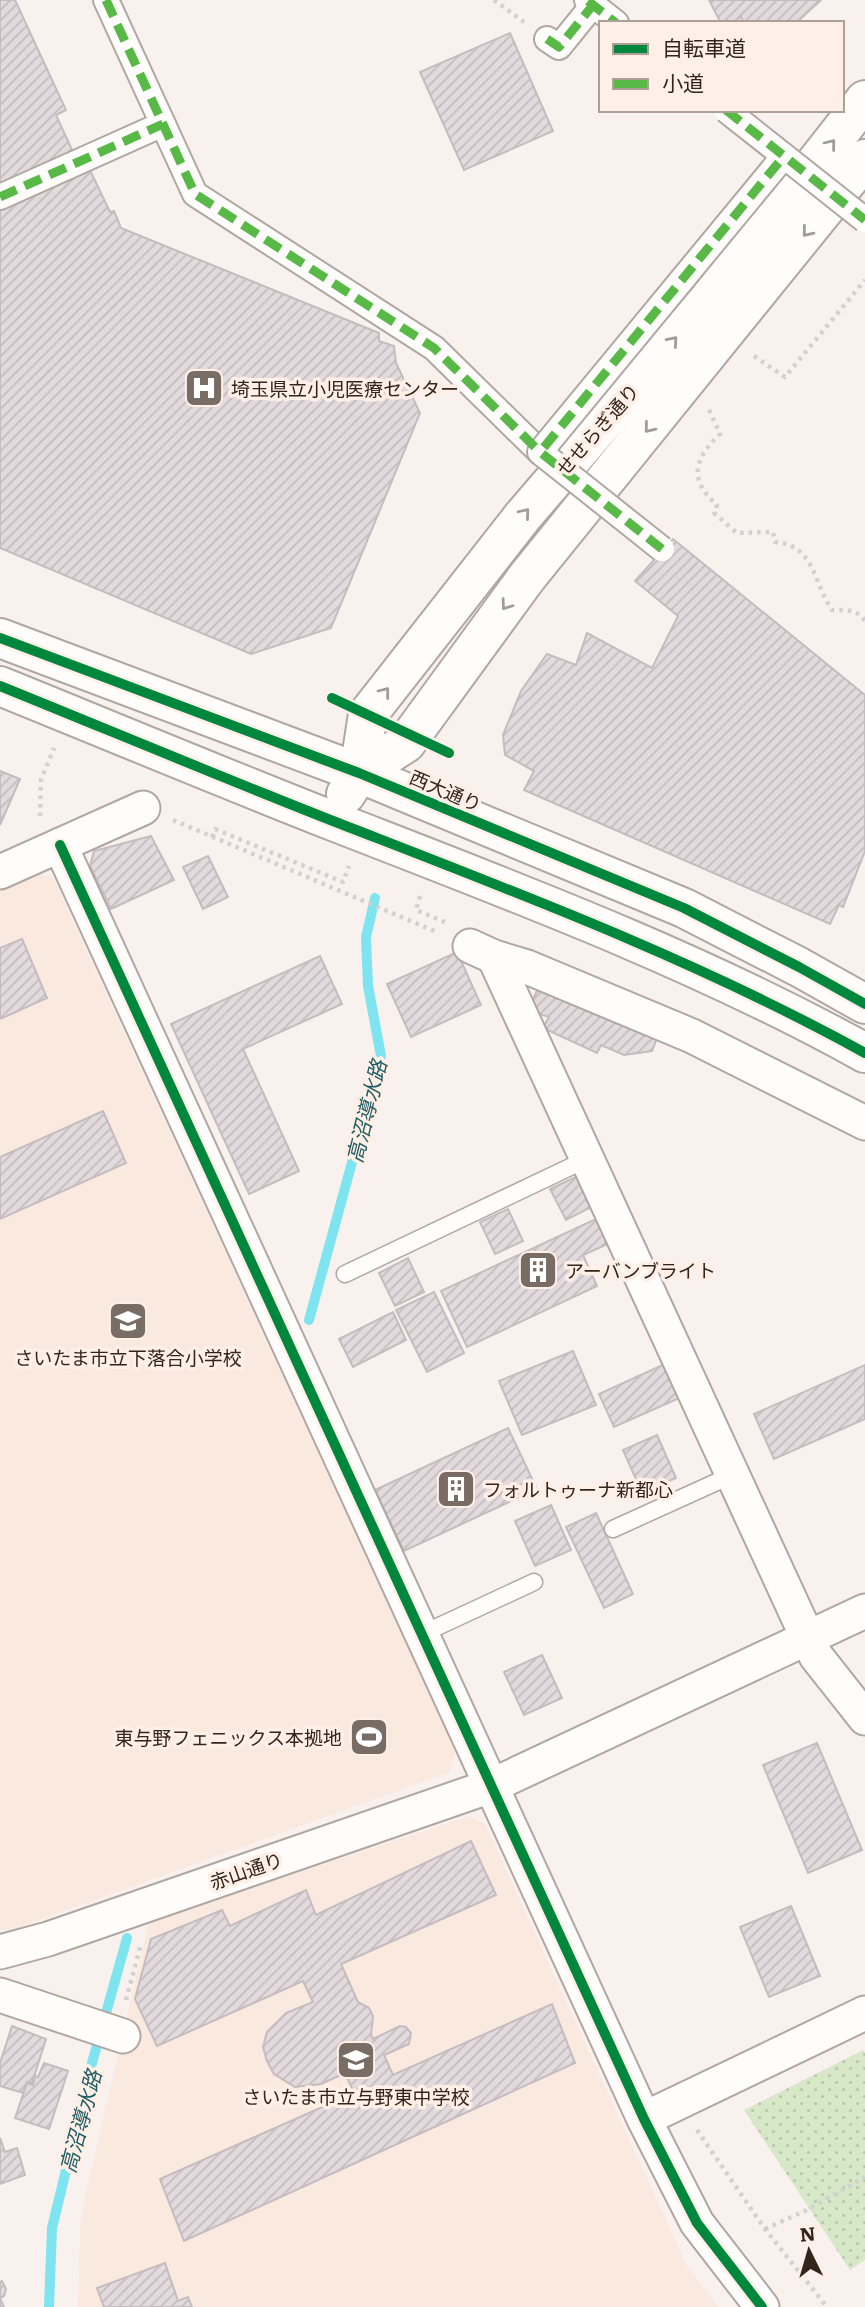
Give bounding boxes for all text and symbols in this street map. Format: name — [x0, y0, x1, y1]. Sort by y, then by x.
legend — [599, 21, 844, 112]
text: 自転車道 — [662, 31, 746, 62]
text: 小道 — [662, 66, 704, 97]
one-way arrow — [822, 139, 835, 151]
one-way arrow — [803, 223, 815, 236]
one-way arrow — [665, 336, 677, 349]
hospital icon: 埼玉県立小児医療センター — [183, 367, 225, 409]
place label: 埼玉県立小児医療センター — [231, 374, 459, 402]
street label: せせらぎ通り — [549, 377, 645, 481]
one-way arrow — [645, 420, 657, 433]
one-way arrow — [517, 509, 529, 522]
one-way arrow — [502, 597, 514, 610]
one-way arrow — [376, 688, 389, 700]
street label: 西大通り — [406, 762, 486, 818]
water label: 高沼導水路 — [337, 1054, 393, 1166]
building icon: アーバンブライト — [517, 1249, 559, 1291]
place label: アーバンブライト — [565, 1256, 716, 1284]
school or university icon: さいたま市立下落合小学校 — [107, 1300, 149, 1342]
place label: さいたま市立下落合小学校 — [14, 1343, 242, 1371]
building icon: フォルトゥーナ新都心 — [435, 1468, 477, 1510]
place label: フォルトゥーナ新都心 — [483, 1475, 673, 1503]
sports icon: 東与野フェニックス本拠地 — [348, 1716, 390, 1758]
place label: 東与野フェニックス本拠地 — [115, 1723, 342, 1751]
street label: 赤山通り — [206, 1844, 286, 1896]
school or university icon: さいたま市立与野東中学校 — [335, 2039, 377, 2081]
water label: 高沼導水路 — [50, 2064, 108, 2176]
place label: さいたま市立与野東中学校 — [242, 2082, 470, 2110]
north arrow — [774, 2216, 844, 2286]
text: N — [798, 2218, 817, 2248]

